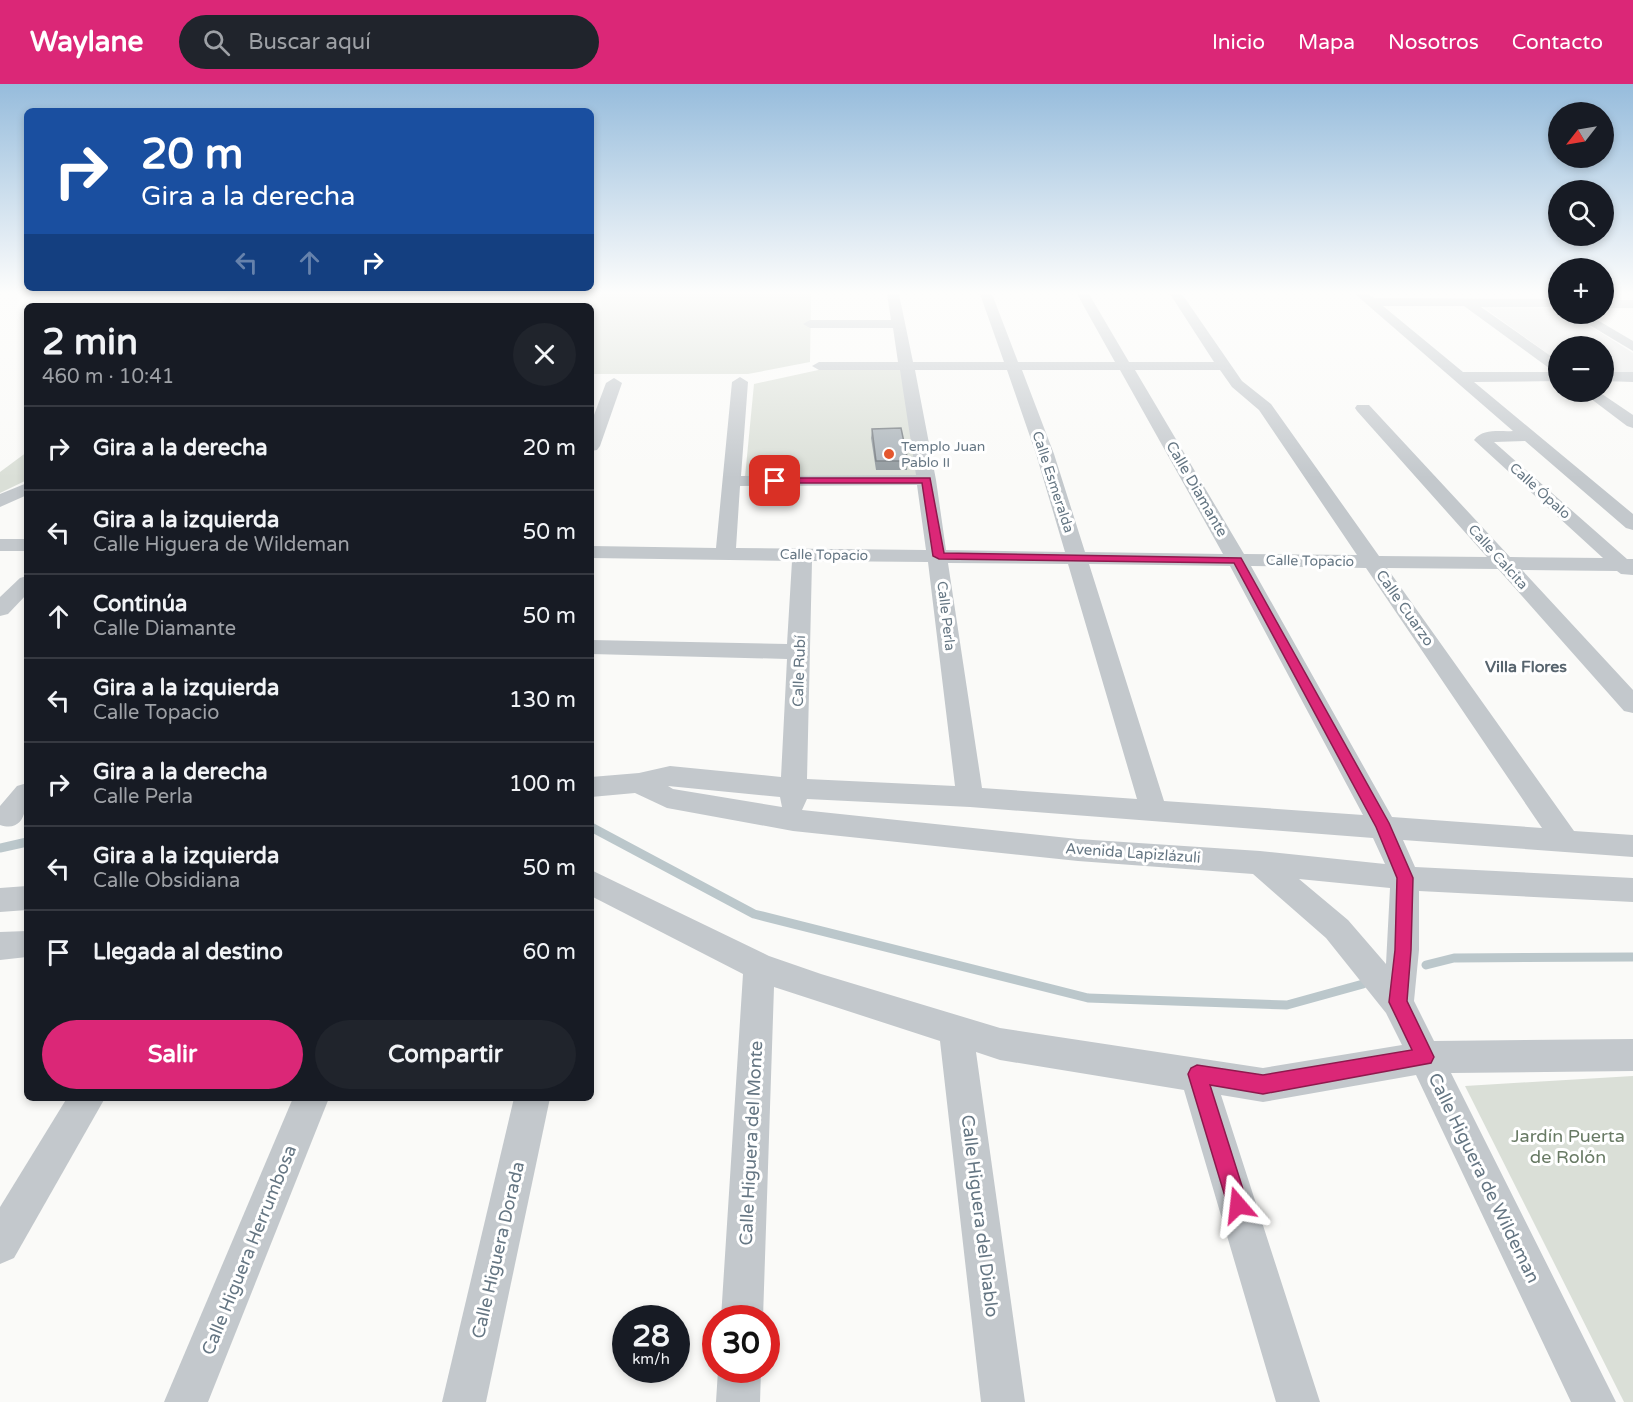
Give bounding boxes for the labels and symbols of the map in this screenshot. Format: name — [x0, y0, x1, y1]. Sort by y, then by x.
north arrow — [1548, 102, 1614, 168]
street label: Calle Esmeralda — [1029, 429, 1077, 535]
place label: Templo Juan Pablo II — [901, 438, 985, 471]
street label: Calle Diamante — [1162, 438, 1232, 540]
marker: Templo Juan Pablo II — [882, 447, 896, 461]
pin — [749, 455, 800, 506]
street label: Calle Ópalo — [1506, 459, 1574, 523]
street label: Calle Calcita — [1464, 521, 1532, 593]
street label: Calle Topacio — [780, 546, 868, 564]
street label: Calle Topacio — [1266, 552, 1354, 570]
street label: Calle Cuarzo — [1372, 566, 1438, 650]
street label: Calle Perla — [933, 580, 959, 652]
street label: Calle Rubí — [789, 635, 809, 707]
district label: Villa Flores — [1485, 657, 1567, 677]
street label: Avenida Lapizlázuli — [1065, 839, 1201, 867]
street label: Calle Higuera del Monte — [735, 1040, 767, 1246]
street label: Calle Higuera de Wildeman — [1424, 1069, 1544, 1287]
street label: Calle Higuera del Diablo — [957, 1113, 1003, 1319]
park label: Jardín Puerta de Rolón — [1511, 1125, 1625, 1168]
street label: Calle Higuera Herrumbosa — [197, 1142, 301, 1358]
street label: Calle Higuera Dorada — [467, 1159, 529, 1341]
position arrow — [1206, 1173, 1270, 1237]
speed limit sign: 30 — [702, 1305, 780, 1383]

